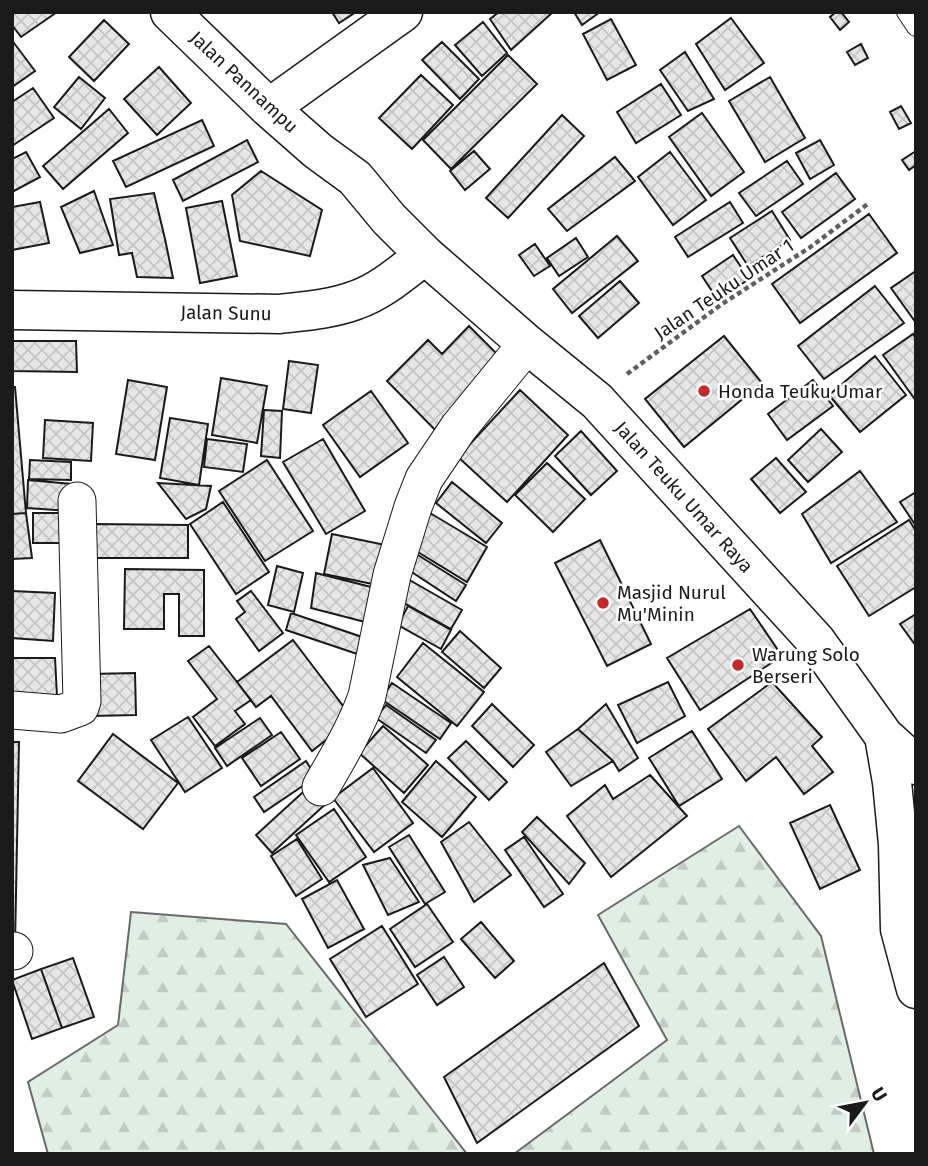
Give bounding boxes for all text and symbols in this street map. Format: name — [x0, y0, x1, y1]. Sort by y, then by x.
street label: Jalan Pannampu — [185, 26, 303, 138]
street label: Jalan Teuku Umar 1 — [650, 234, 798, 344]
street label: Jalan Sunu — [180, 301, 272, 325]
place label: Honda Teuku Umar — [718, 380, 883, 403]
marker: Honda Teuku Umar — [696, 383, 712, 399]
street label: Jalan Teuku Umar Raya — [610, 416, 758, 578]
place label: Masjid Nurul Mu'Minin — [617, 581, 726, 626]
marker: Masjid Nurul Mu'Minin — [595, 595, 611, 611]
place label: Warung Solo Berseri — [752, 643, 860, 688]
marker: Warung Solo Berseri — [730, 657, 746, 673]
north arrow — [830, 1068, 900, 1138]
text: U — [866, 1083, 892, 1106]

